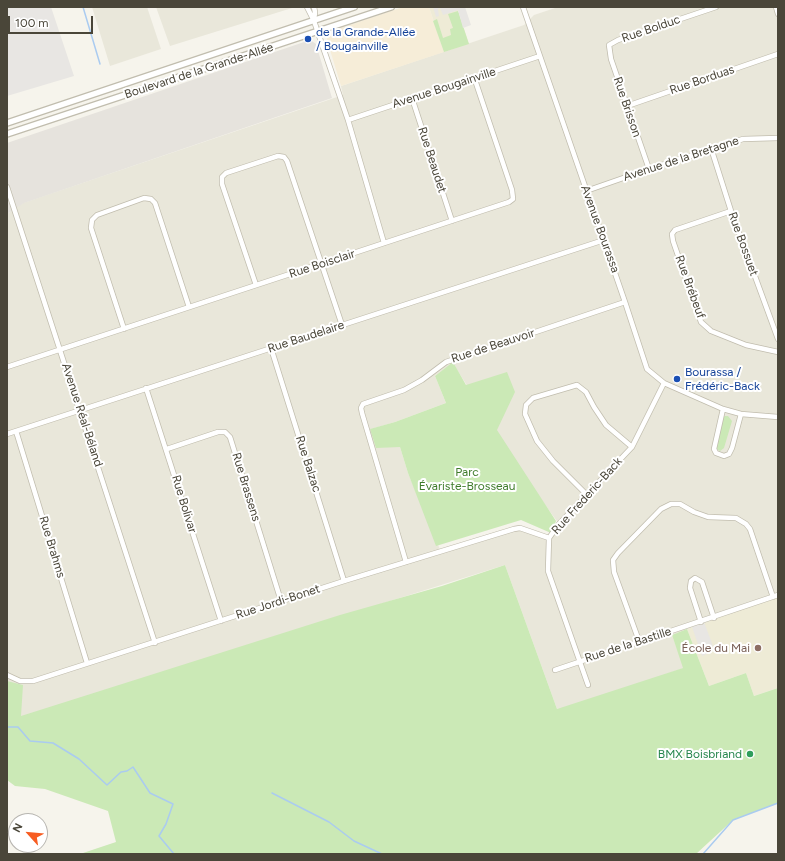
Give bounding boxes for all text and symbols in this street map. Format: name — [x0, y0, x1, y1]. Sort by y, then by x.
scale bar — [10, 8, 95, 34]
street label: Rue Bolduc — [620, 12, 682, 46]
text: 100 m — [15, 16, 49, 30]
place label: de la Grande-Allée / Bougainville — [316, 25, 415, 53]
marker: de la Grande-Allée / Bougainville — [303, 34, 313, 44]
street label: Boulevard de la Grande-Allée — [123, 40, 275, 102]
street label: Rue Borduas — [668, 62, 736, 98]
street label: Avenue Bougainville — [390, 64, 498, 112]
street label: Rue Brisson — [610, 75, 644, 139]
street label: Rue Beaudet — [415, 125, 449, 195]
street label: Avenue de la Bretagne — [621, 134, 741, 184]
street label: Avenue Bourassa — [577, 183, 623, 275]
street label: Rue Bossuet — [725, 210, 761, 278]
street label: Rue Boisclair — [287, 247, 357, 281]
street label: Rue Brébeuf — [672, 253, 708, 321]
street label: Rue Baudelaire — [266, 318, 346, 356]
street label: Rue de Beauvoir — [449, 326, 537, 366]
street label: Avenue Réal-Béland — [59, 362, 105, 468]
place label: Bourassa / Frédéric-Back — [685, 365, 760, 393]
marker: Bourassa / Frédéric-Back — [672, 374, 682, 384]
street label: Rue Balzac — [292, 434, 324, 494]
street label: Rue Brassens — [229, 451, 263, 523]
street label: Rue Frederic-Back — [549, 455, 625, 537]
park label: Parc Évariste-Brosseau — [419, 465, 515, 493]
street label: Rue Bolivar — [168, 473, 200, 535]
street label: Rue Brahms — [36, 514, 68, 580]
street label: Rue Jordi-Bonet — [234, 582, 322, 622]
street label: Rue de la Bastille — [583, 624, 673, 666]
place label: École du Mai — [682, 641, 750, 655]
marker: École du Mai — [753, 643, 763, 653]
place label: BMX Boisbriand — [658, 747, 742, 761]
marker: BMX Boisbriand — [745, 749, 755, 759]
north arrow — [8, 813, 48, 853]
text: N — [10, 821, 25, 835]

